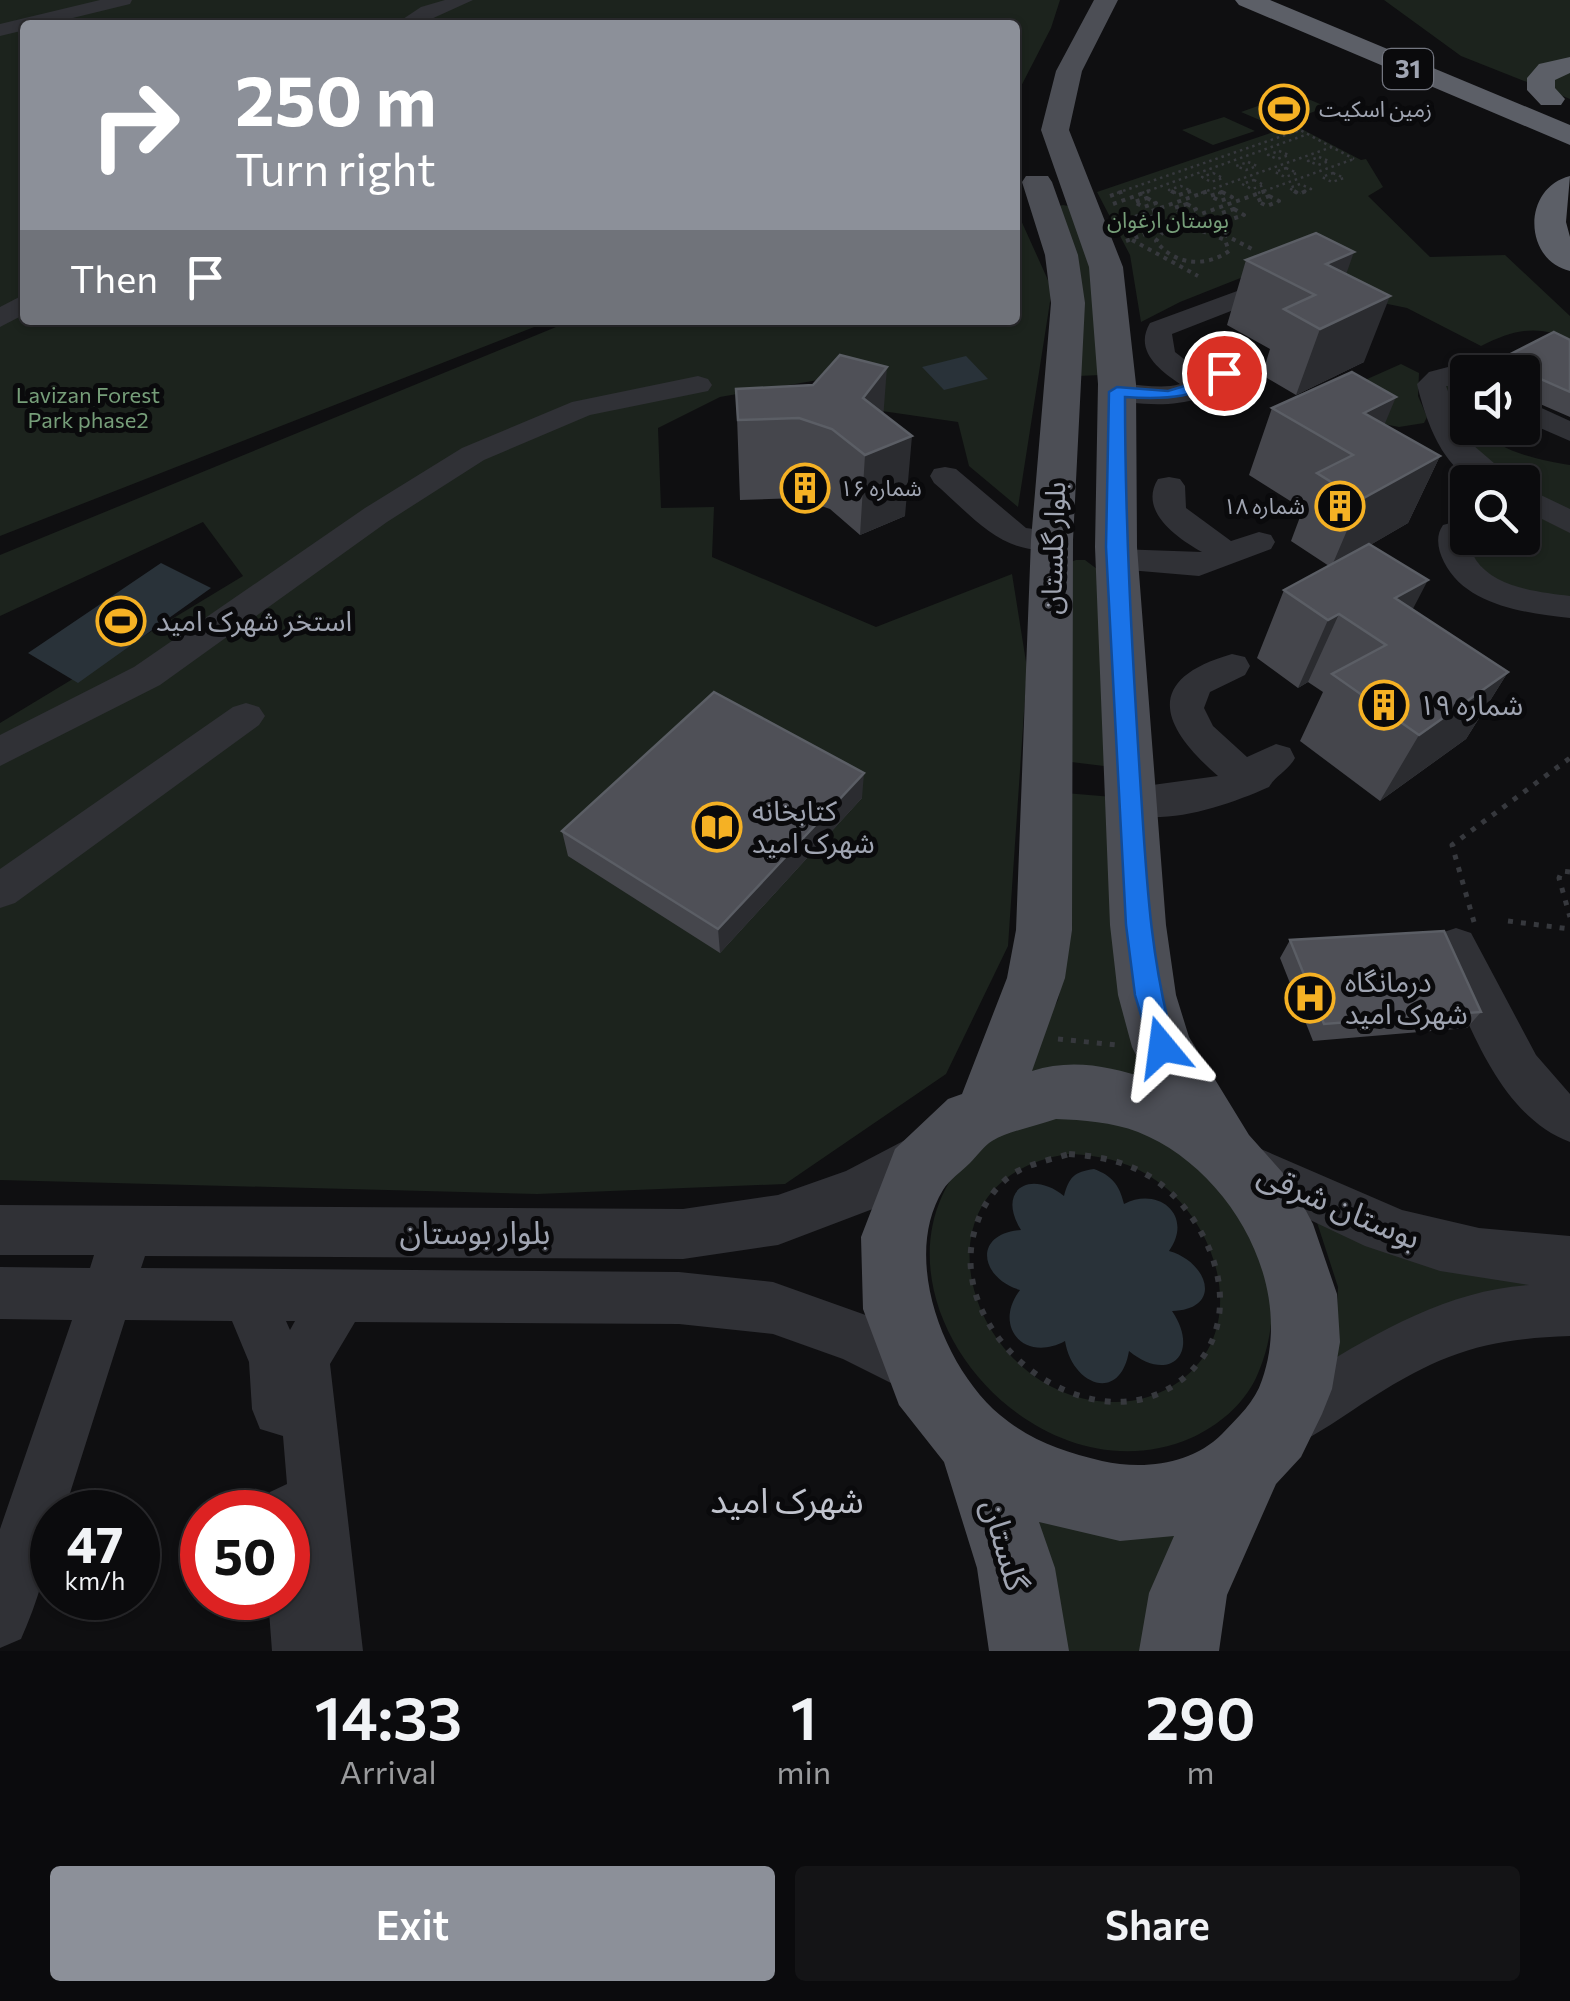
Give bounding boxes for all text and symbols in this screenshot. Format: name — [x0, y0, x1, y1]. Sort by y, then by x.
road number: 31 — [1383, 49, 1433, 89]
text: 250 m — [235, 55, 437, 140]
icon: right — [70, 60, 200, 190]
sports icon: زمین اسکیت — [1258, 83, 1310, 135]
place label: زمین اسکیت — [1319, 95, 1432, 123]
text: Turn right — [235, 140, 436, 195]
park label: بوستان ارغوان — [1107, 206, 1229, 234]
icon: arrive — [178, 250, 233, 305]
text: Then — [70, 254, 158, 301]
pin — [1182, 331, 1267, 416]
icon: arrive — [1197, 346, 1252, 401]
map controls — [1450, 355, 1540, 555]
button: sound — [1450, 355, 1540, 445]
park label: Lavizan Forest Park phase2 — [16, 381, 160, 433]
building icon: شماره ۱۶ — [779, 462, 831, 514]
button: search — [1450, 465, 1540, 555]
place label: شماره ۱۶ — [840, 474, 922, 502]
building icon: شماره ۱۸ — [1314, 480, 1366, 532]
street label: بلوار گلستان — [1033, 481, 1072, 615]
place label: شماره ۱۸ — [1223, 492, 1305, 520]
sports icon: استخر شهرک امید — [95, 595, 147, 647]
place label: استخر شهرک امید — [156, 603, 352, 638]
building icon: شماره ۱۹ — [1358, 679, 1410, 731]
place label: شماره ۱۹ — [1419, 687, 1523, 722]
place label: کتابخانه شهرک امید — [752, 793, 875, 860]
library icon: کتابخانه شهرک امید — [691, 801, 743, 853]
place label: درمانگاه شهرک امید — [1345, 964, 1468, 1031]
hospital icon: درمانگاه شهرک امید — [1284, 972, 1336, 1024]
position arrow — [1110, 995, 1214, 1099]
street label: بوستان شرقی — [1252, 1152, 1427, 1257]
street label: بلوار بوستان — [400, 1211, 550, 1252]
district label: شهرک امید — [710, 1477, 864, 1521]
speed limit sign: 50 — [180, 1490, 310, 1620]
street label: گلستان — [975, 1494, 1039, 1596]
text: 47 — [66, 1512, 124, 1573]
text: km/h — [65, 1565, 125, 1595]
text: 14:33 — [314, 1679, 462, 1752]
text: 1 — [790, 1679, 817, 1752]
text: 290 — [1146, 1679, 1256, 1752]
text: Arrival — [340, 1751, 437, 1791]
text: min — [777, 1751, 831, 1791]
text: m — [1187, 1751, 1214, 1791]
button: Exit — [50, 1866, 775, 1981]
button: Share — [795, 1866, 1520, 1981]

